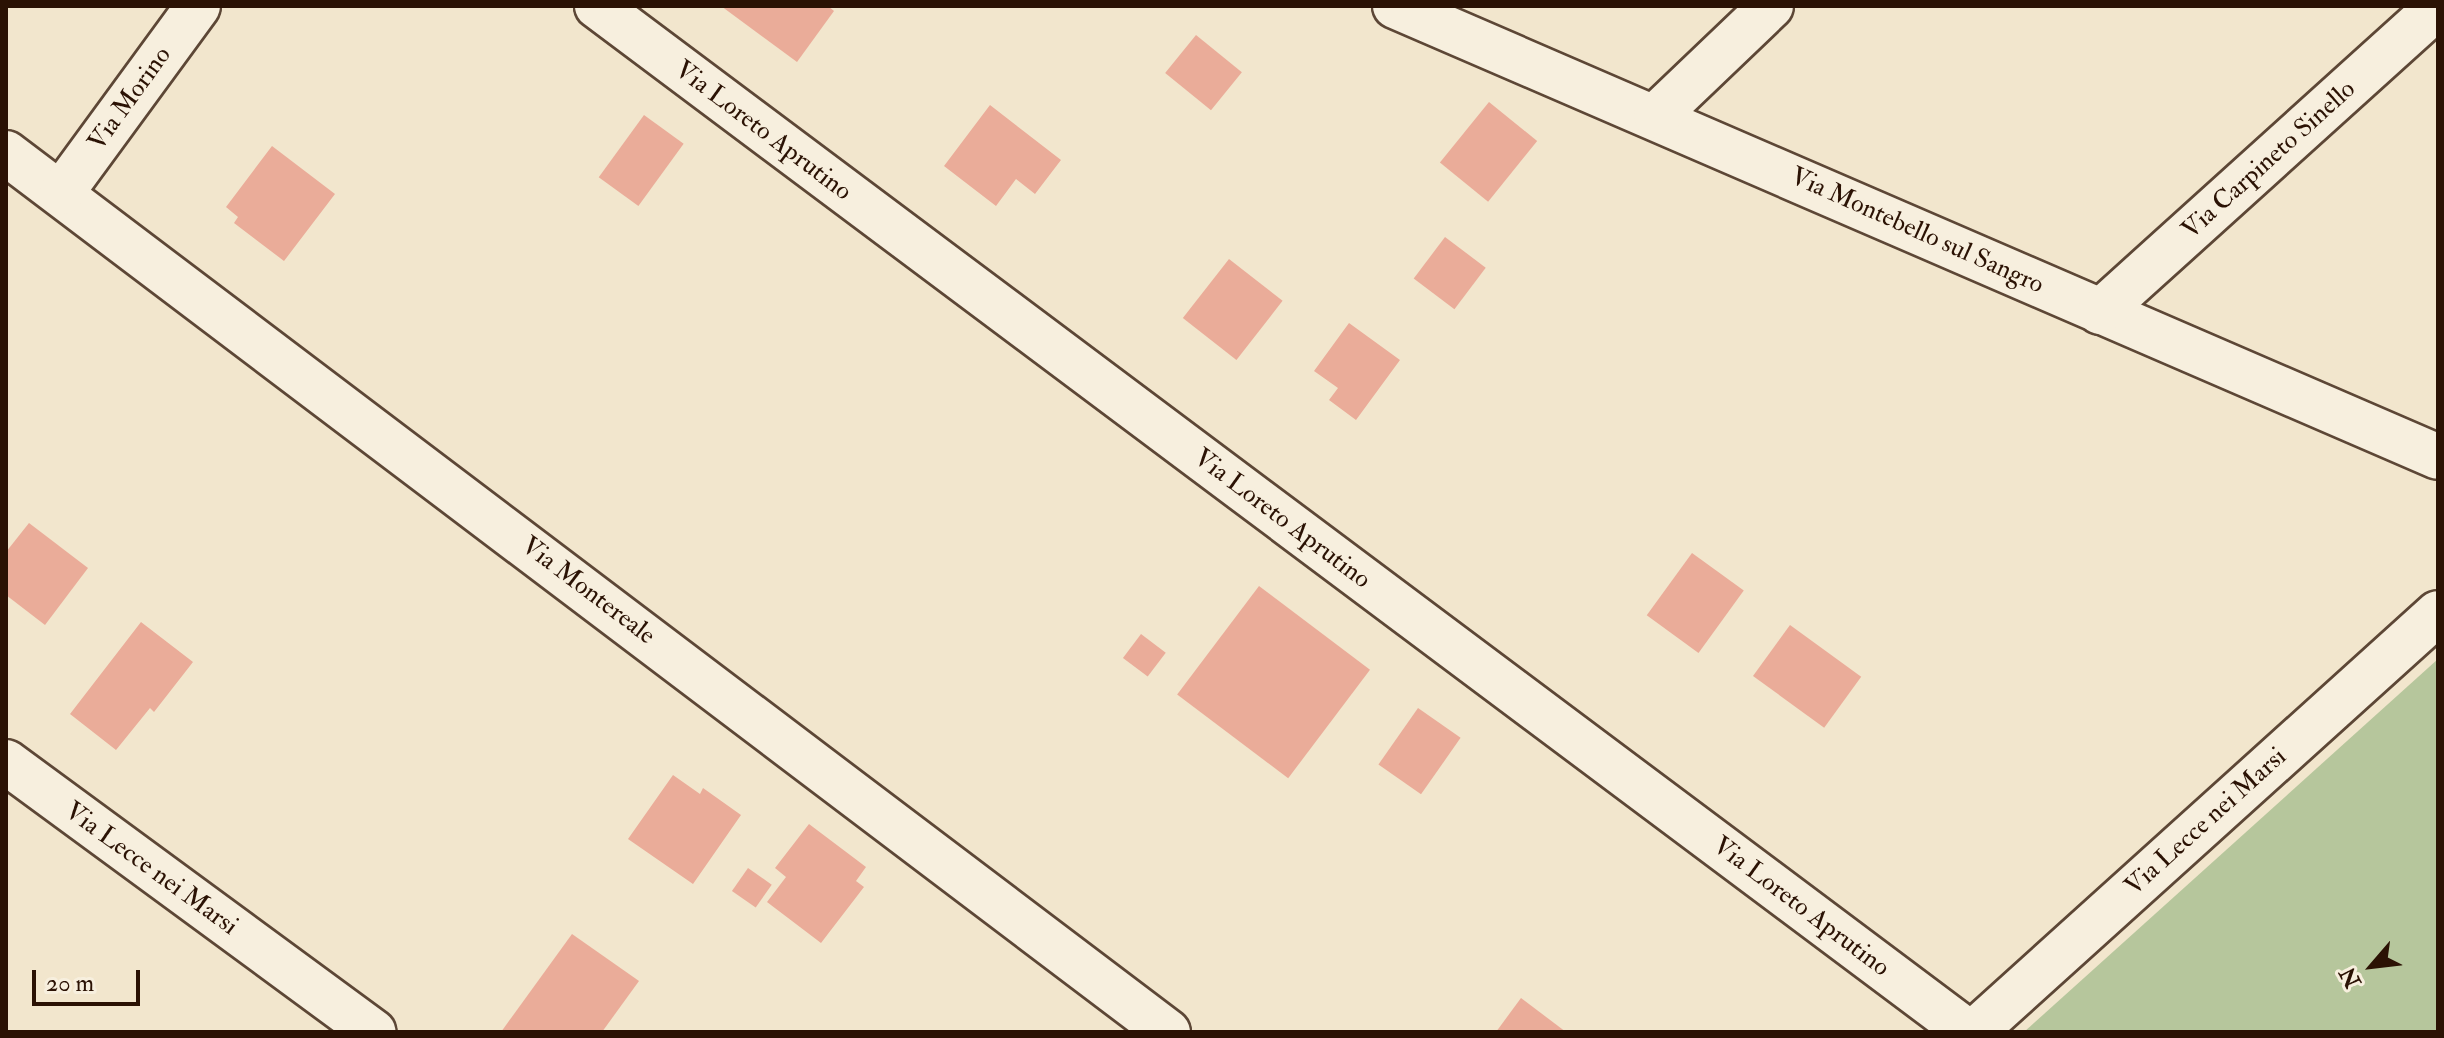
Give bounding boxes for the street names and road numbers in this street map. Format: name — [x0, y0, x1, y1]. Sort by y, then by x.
street label: Via Morino — [82, 41, 178, 157]
street label: Via Loreto Aprutino — [668, 54, 858, 208]
street label: Via Carpineto Sinello — [2176, 74, 2362, 246]
street label: Via Montebello sul Sangro — [1786, 161, 2048, 301]
street label: Via Loreto Aprutino — [1187, 442, 1377, 596]
street label: Via Montereale — [515, 530, 661, 652]
street label: Via Lecce nei Marsi — [2119, 741, 2293, 903]
street label: Via Lecce nei Marsi — [58, 796, 244, 942]
street label: Via Loreto Aprutino — [1706, 830, 1896, 984]

